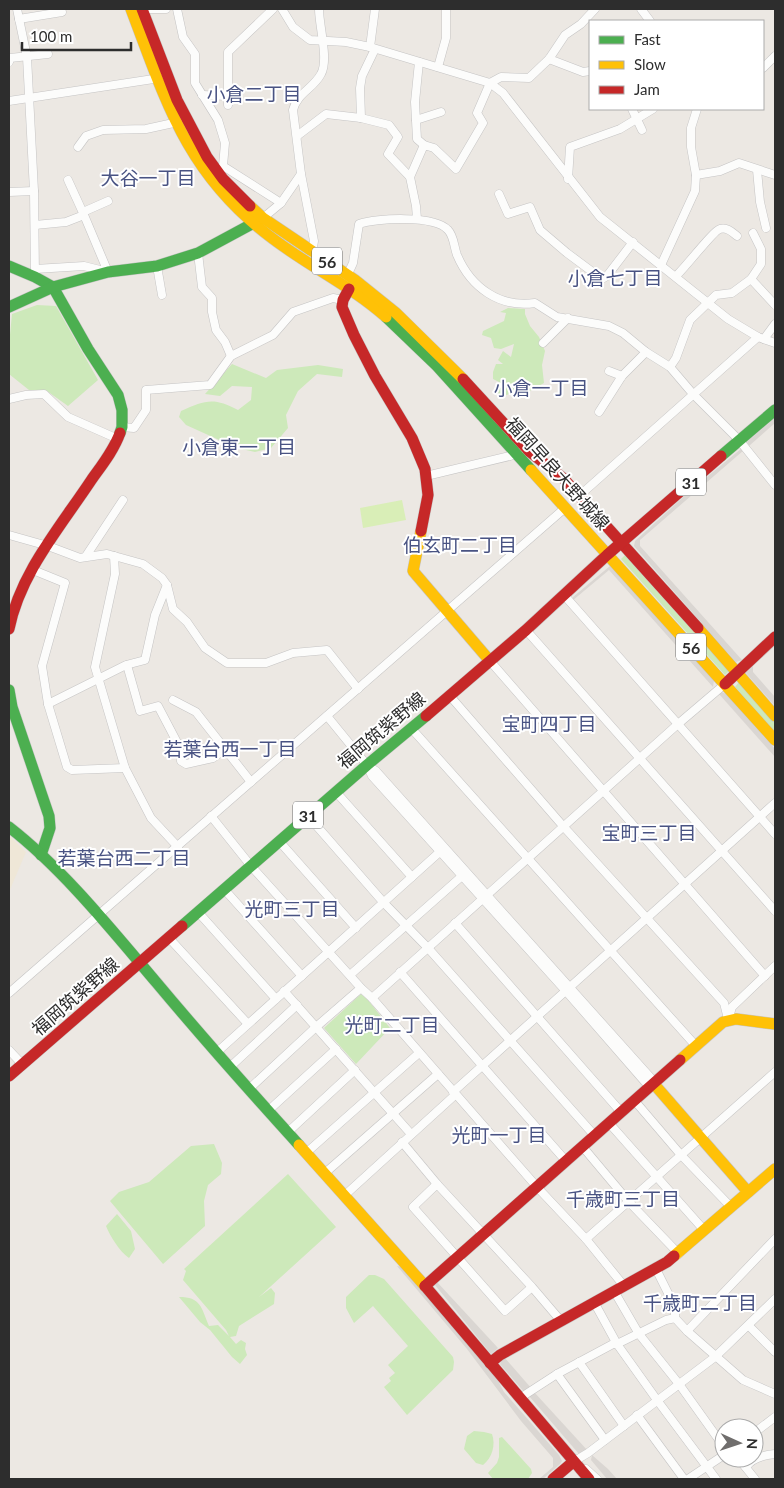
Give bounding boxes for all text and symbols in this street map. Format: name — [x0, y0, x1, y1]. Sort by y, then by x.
scale bar — [22, 20, 131, 52]
legend — [589, 20, 764, 110]
text: 100 m — [30, 27, 72, 45]
text: Fast — [634, 30, 661, 48]
text: Slow — [634, 55, 666, 73]
text: Jam — [634, 80, 660, 98]
district label: 小倉二丁目 — [206, 82, 302, 105]
district label: 大谷一丁目 — [100, 166, 196, 189]
road number: 56 — [312, 248, 342, 274]
district label: 小倉七丁目 — [567, 266, 663, 289]
district label: 小倉一丁目 — [493, 376, 589, 399]
street label: 福岡早良大野城線 — [502, 412, 614, 534]
district label: 小倉東一丁目 — [182, 435, 296, 458]
road number: 31 — [676, 468, 706, 496]
district label: 伯玄町二丁目 — [403, 533, 517, 556]
road number: 56 — [676, 634, 706, 660]
street label: 福岡筑紫野線 — [333, 687, 429, 773]
district label: 宝町四丁目 — [501, 712, 597, 735]
district label: 若葉台西一丁目 — [163, 737, 297, 760]
road number: 31 — [293, 802, 323, 828]
district label: 宝町三丁目 — [601, 821, 697, 844]
district label: 若葉台西二丁目 — [57, 846, 191, 869]
district label: 光町三丁目 — [244, 897, 340, 920]
street label: 福岡筑紫野線 — [27, 952, 123, 1040]
district label: 光町二丁目 — [344, 1013, 440, 1036]
district label: 光町一丁目 — [451, 1123, 547, 1146]
district label: 千歳町三丁目 — [566, 1187, 680, 1210]
district label: 千歳町二丁目 — [643, 1291, 757, 1314]
north arrow — [714, 1418, 764, 1468]
text: N — [744, 1438, 761, 1450]

